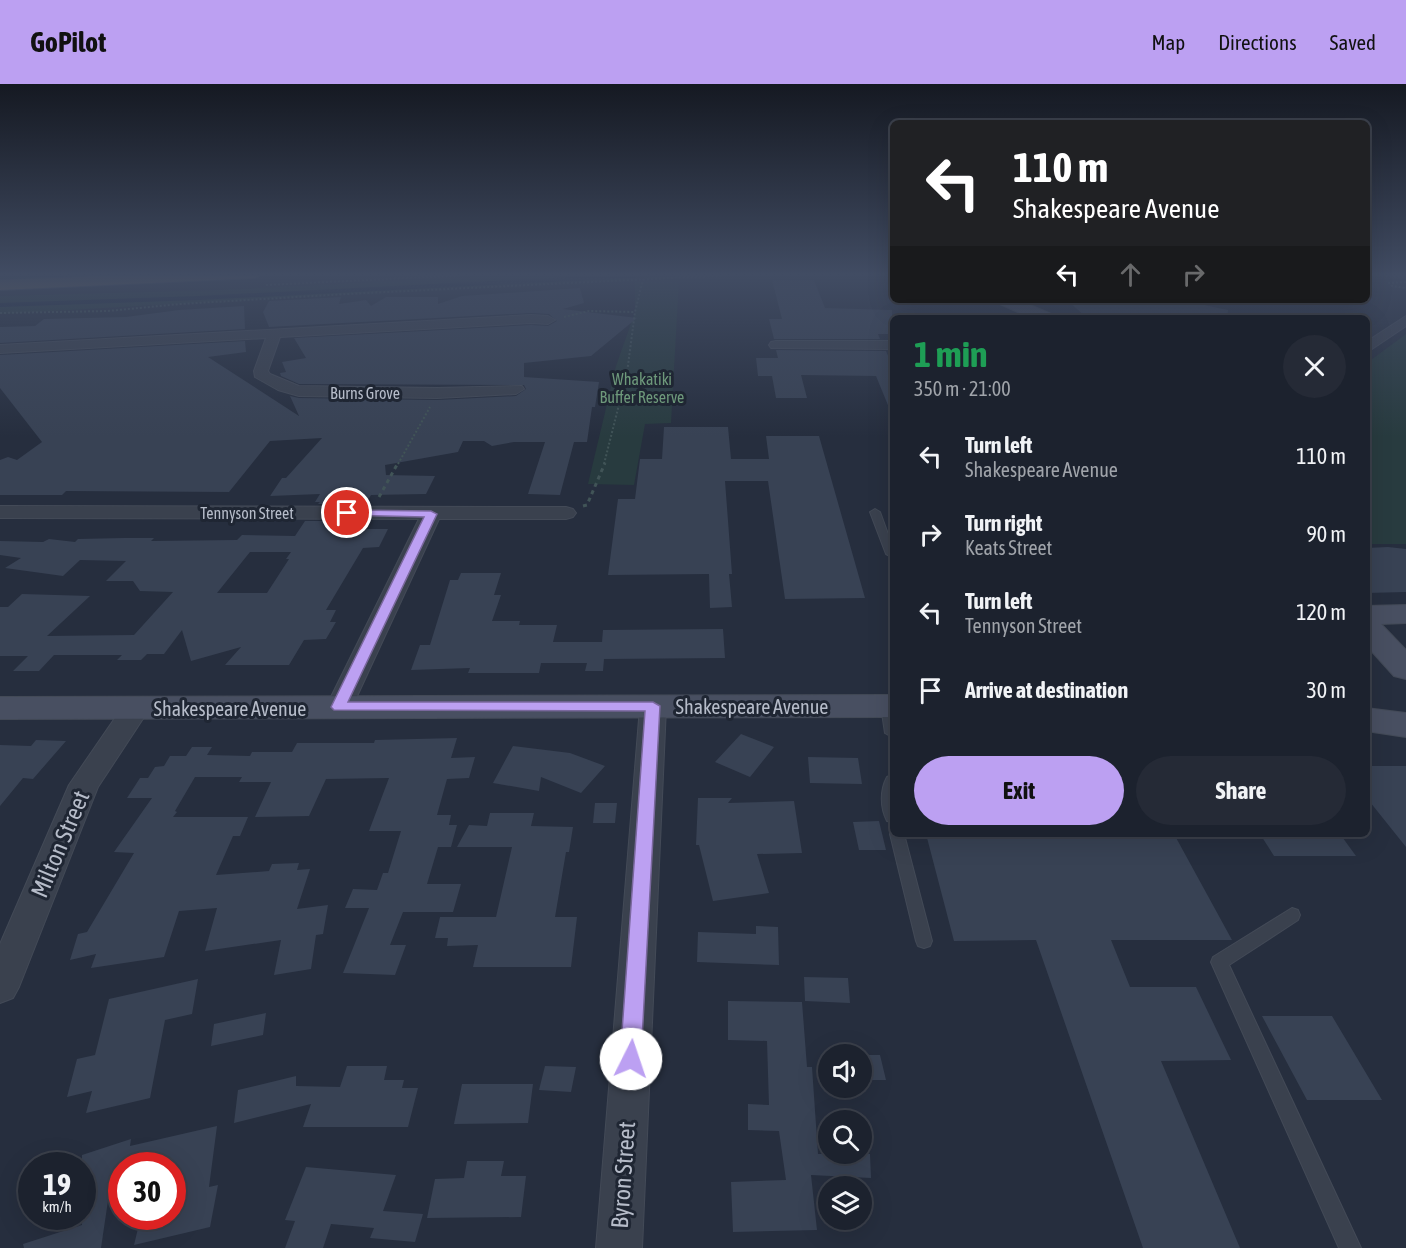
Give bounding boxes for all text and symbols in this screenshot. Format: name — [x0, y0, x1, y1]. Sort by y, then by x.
text: GoPilot — [30, 26, 106, 58]
text: Map — [1151, 30, 1185, 54]
text: Directions — [1218, 30, 1297, 54]
text: Saved — [1330, 30, 1376, 54]
text: 110 m — [1013, 143, 1108, 191]
icon: left — [914, 144, 992, 222]
text: Shakespeare Avenue — [1013, 193, 1219, 224]
icon: left — [1051, 258, 1084, 291]
icon: ahead — [1114, 258, 1147, 291]
icon: right — [1177, 258, 1210, 291]
text: 1 min — [914, 333, 988, 375]
button: close — [1283, 335, 1346, 398]
park label: Whakatiki Buffer Reserve — [600, 370, 684, 406]
text: 350 m · 21:00 — [914, 377, 1011, 400]
street label: Burns Grove — [330, 384, 400, 402]
text: Turn left — [965, 432, 1032, 458]
icon: left — [914, 440, 947, 473]
text: 110 m — [1296, 443, 1346, 469]
text: Shakespeare Avenue — [965, 458, 1118, 481]
pin — [321, 487, 372, 538]
icon: arrive — [330, 496, 363, 529]
street label: Tennyson Street — [200, 504, 294, 523]
text: Turn right — [965, 510, 1042, 536]
icon: right — [914, 518, 947, 551]
text: 90 m — [1306, 521, 1346, 547]
text: Keats Street — [965, 536, 1052, 559]
text: Turn left — [965, 588, 1032, 614]
icon: left — [914, 596, 947, 629]
text: 120 m — [1296, 599, 1346, 625]
text: Tennyson Street — [965, 614, 1082, 637]
icon: arrive — [914, 674, 947, 707]
text: Arrive at destination — [965, 677, 1128, 703]
text: 30 m — [1306, 677, 1346, 703]
street label: Shakespeare Avenue — [676, 695, 828, 718]
street label: Shakespeare Avenue — [154, 697, 306, 720]
button: Exit — [914, 756, 1124, 825]
button: Share — [1136, 756, 1346, 825]
street label: Milton Street — [25, 786, 95, 902]
position arrow — [599, 1027, 663, 1091]
map controls — [818, 1044, 872, 1230]
button: sound — [818, 1044, 872, 1098]
button: search — [818, 1110, 872, 1164]
street label: Byron Street — [606, 1121, 640, 1229]
speed limit sign: 30 — [108, 1152, 186, 1230]
text: 19 — [43, 1167, 71, 1201]
button: layers — [818, 1176, 872, 1230]
text: km/h — [42, 1198, 72, 1215]

